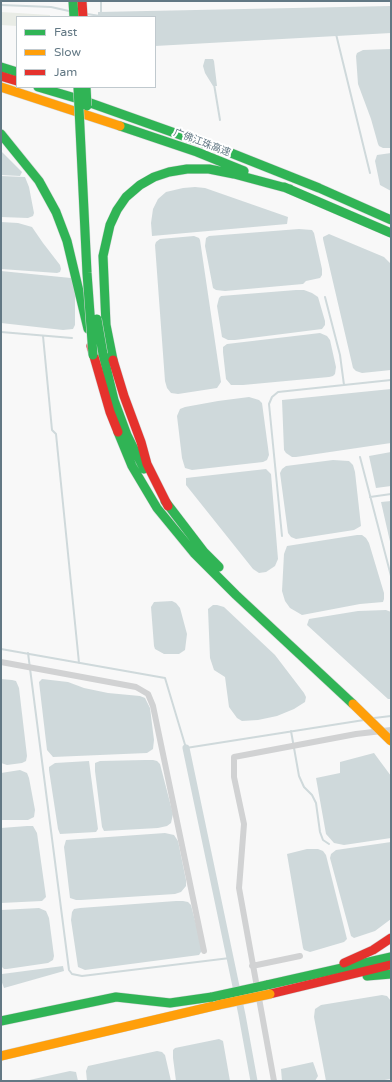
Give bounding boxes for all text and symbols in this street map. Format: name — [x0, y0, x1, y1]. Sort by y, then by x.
legend — [16, 16, 156, 88]
text: Fast — [54, 25, 77, 39]
text: Slow — [54, 45, 81, 59]
text: Jam — [54, 65, 77, 79]
street label: 广佛江珠高速 — [172, 127, 232, 159]

